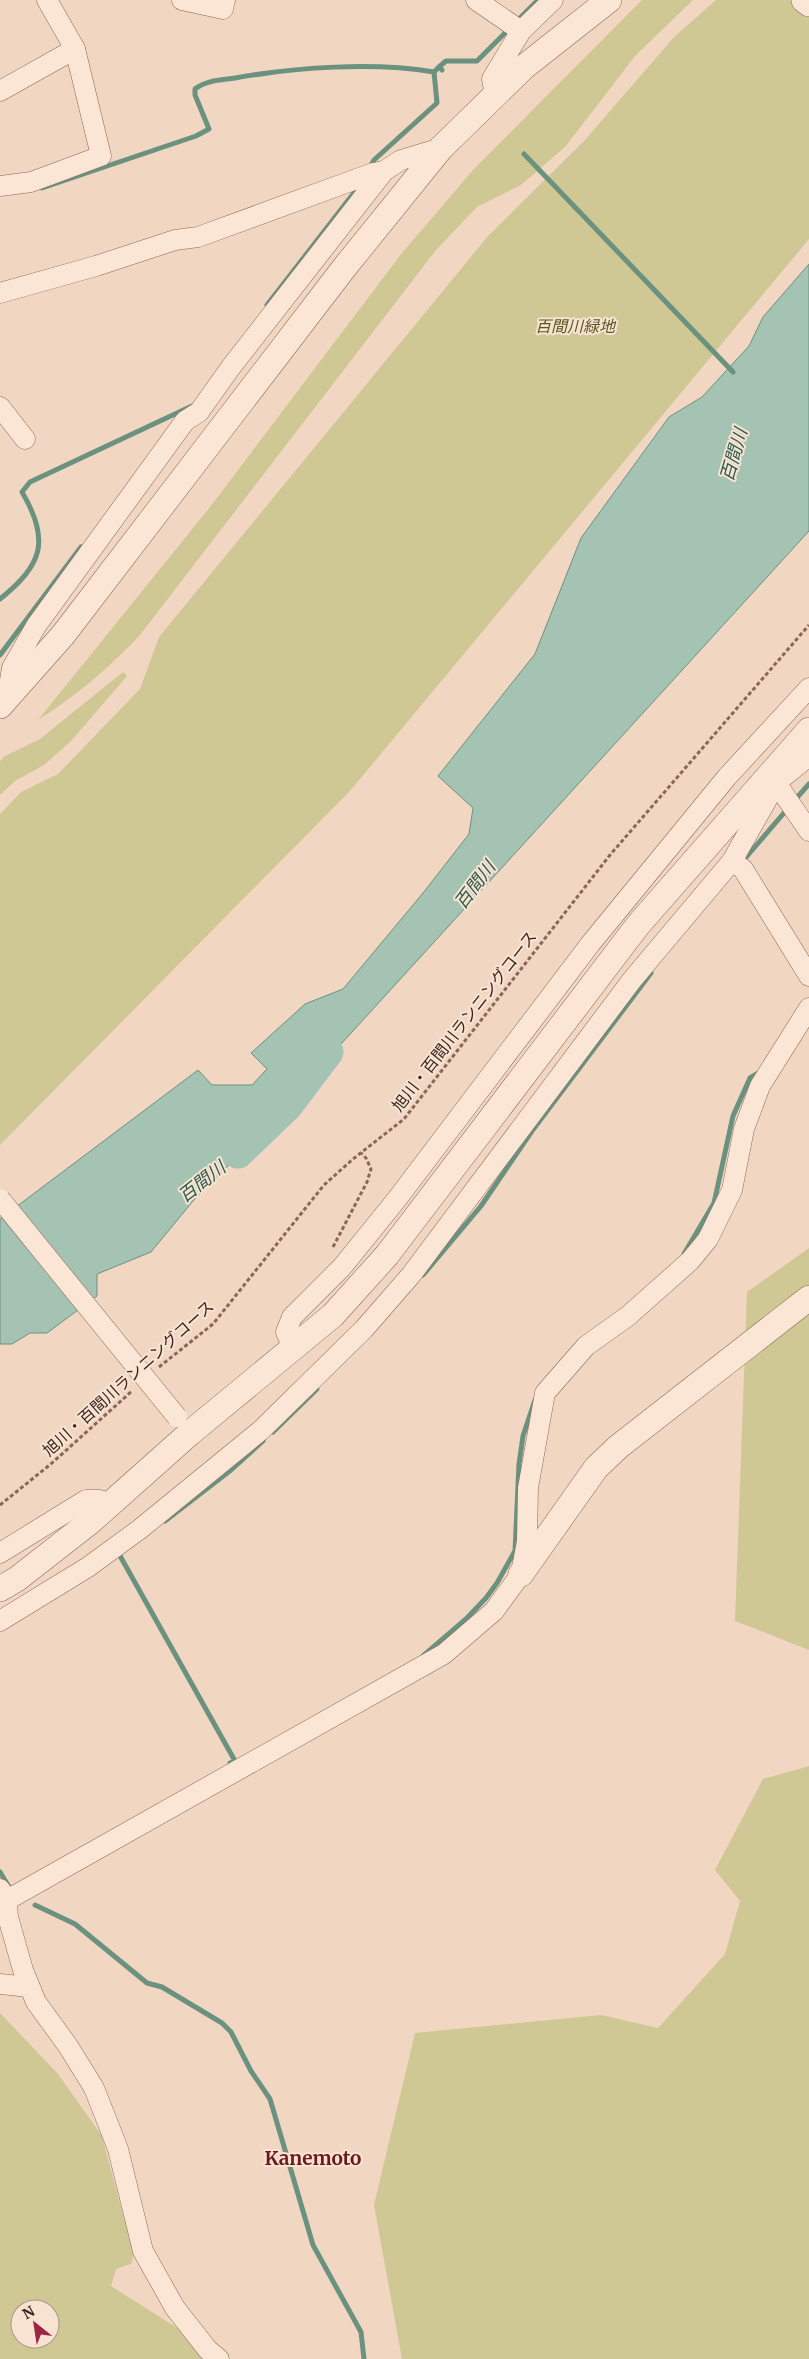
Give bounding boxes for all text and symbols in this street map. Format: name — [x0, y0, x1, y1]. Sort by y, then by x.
park label: 百間川緑地 — [535, 316, 617, 336]
water label: 百間川 — [715, 424, 753, 484]
water label: 百間川 — [449, 855, 501, 913]
street label: 旭川・百間川ランニングコース — [387, 927, 541, 1115]
water label: 百間川 — [173, 1155, 232, 1207]
street label: 旭川・百間川ランニングコース — [38, 1296, 218, 1460]
district label: Kanemoto — [265, 2146, 361, 2170]
north arrow — [10, 2299, 60, 2349]
text: N — [19, 2302, 38, 2323]

